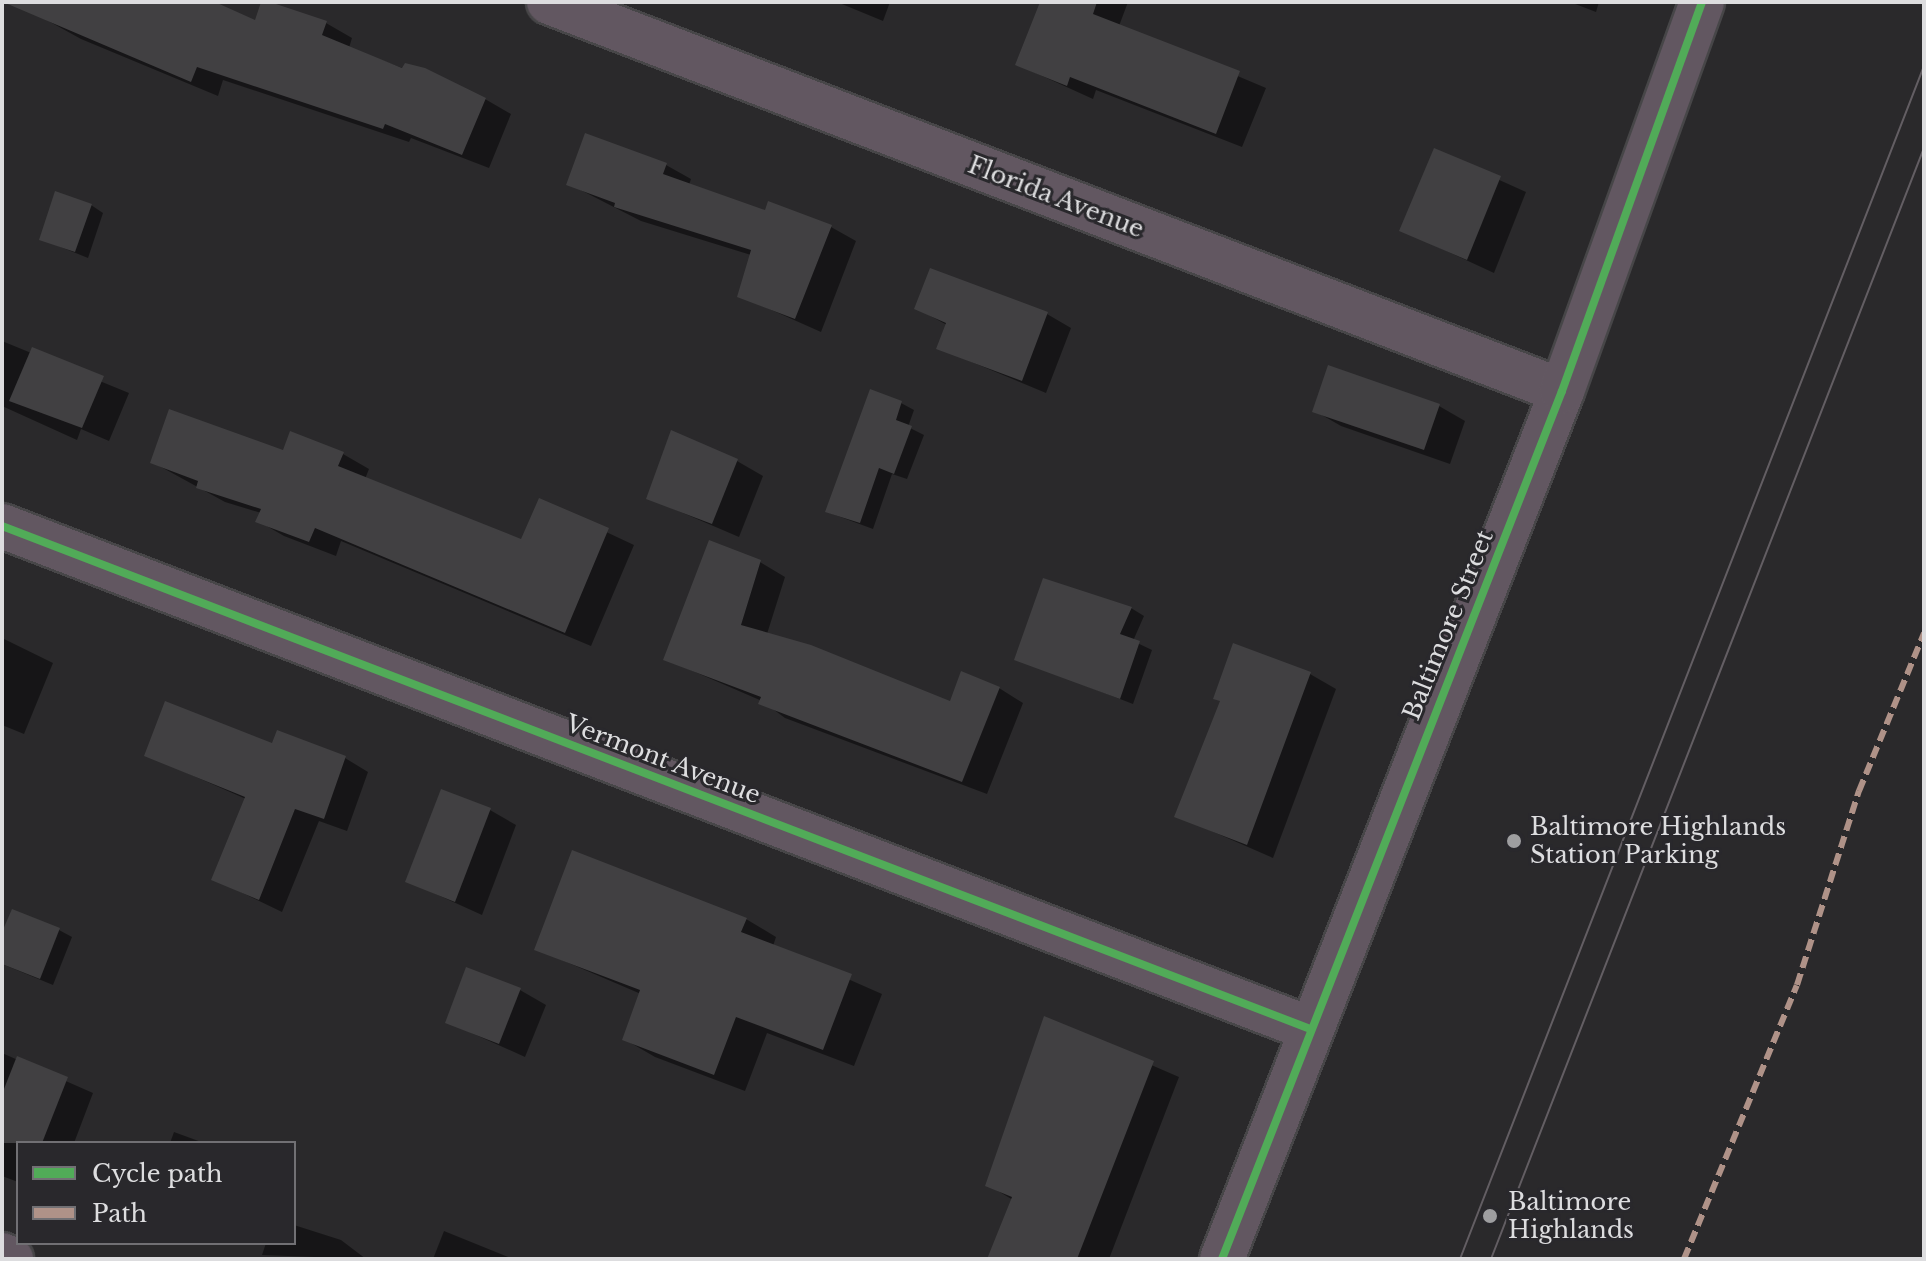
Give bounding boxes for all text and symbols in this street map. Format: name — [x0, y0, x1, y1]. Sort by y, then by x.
street label: Florida Avenue — [964, 150, 1148, 244]
street label: Baltimore Street — [1397, 526, 1499, 724]
street label: Vermont Avenue — [561, 708, 765, 810]
place label: Baltimore Highlands Station Parking — [1530, 813, 1786, 869]
marker: Baltimore Highlands Station Parking — [1505, 832, 1523, 850]
legend — [16, 1141, 296, 1245]
text: Cycle path — [92, 1159, 223, 1188]
place label: Baltimore Highlands — [1508, 1188, 1634, 1244]
text: Path — [92, 1199, 147, 1228]
marker: Baltimore Highlands — [1479, 1205, 1501, 1227]

